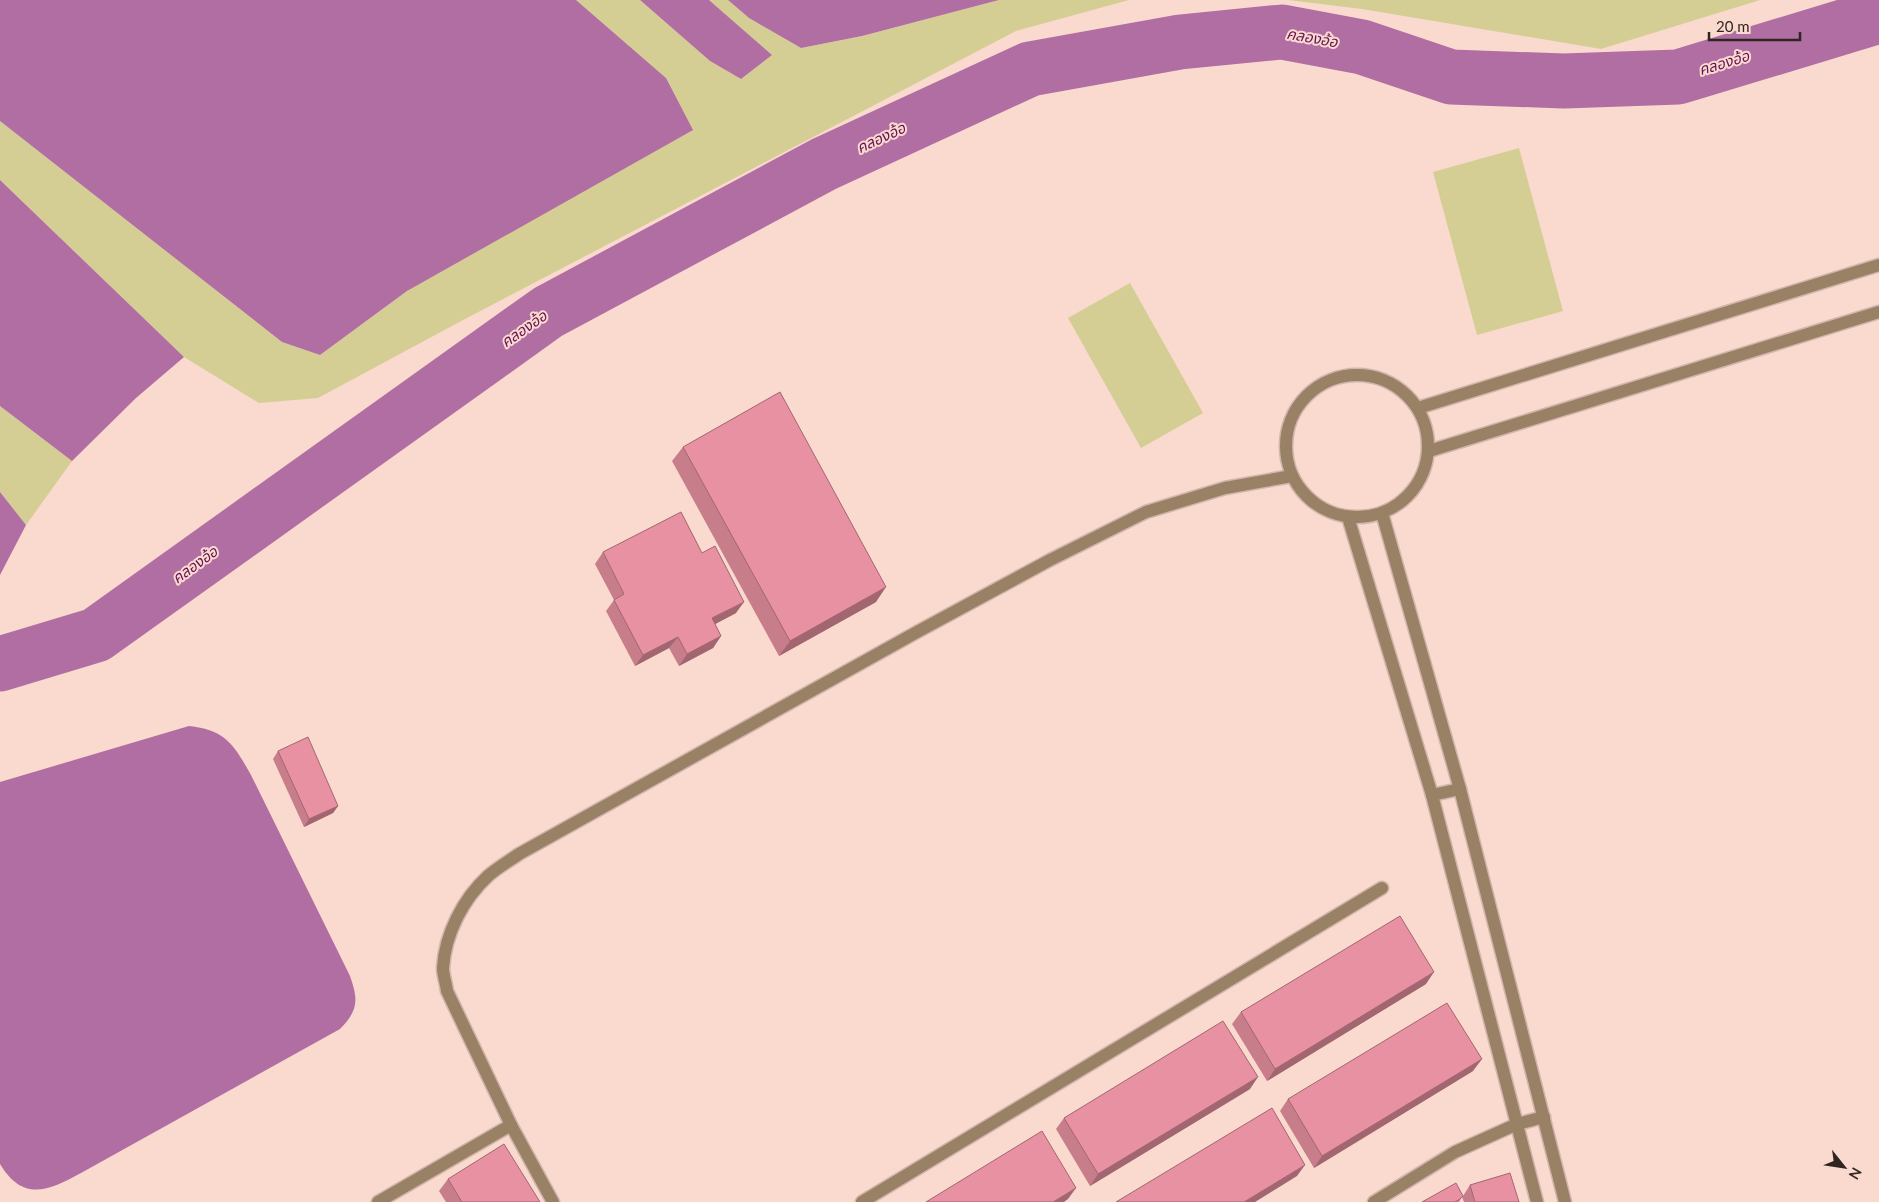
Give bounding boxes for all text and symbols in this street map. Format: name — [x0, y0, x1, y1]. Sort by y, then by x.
scale bar — [1709, 10, 1800, 42]
text: 20 m — [1716, 17, 1750, 35]
water label: คลองอ้อ — [1285, 24, 1341, 51]
water label: คลองอ้อ — [1696, 45, 1752, 78]
water label: คลองอ้อ — [853, 117, 909, 156]
water label: คลองอ้อ — [497, 305, 551, 350]
water label: คลองอ้อ — [168, 541, 222, 587]
north arrow — [1819, 1142, 1869, 1192]
text: N — [1846, 1165, 1866, 1183]

